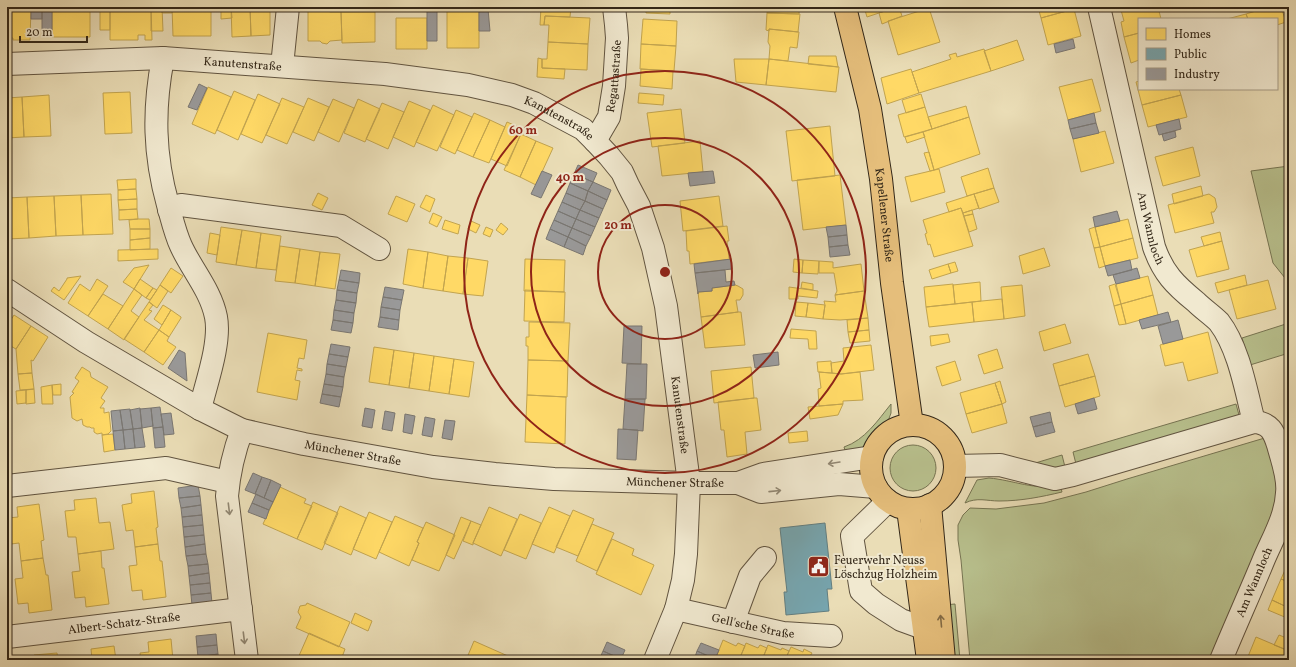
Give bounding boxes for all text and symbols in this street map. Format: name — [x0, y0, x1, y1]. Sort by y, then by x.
scale bar — [20, 18, 87, 44]
legend — [1138, 18, 1278, 90]
text: 20 m — [26, 25, 53, 41]
text: Homes — [1174, 27, 1211, 43]
street label: Regattastraße — [603, 39, 626, 114]
text: Public — [1174, 47, 1207, 63]
street label: Kanutenstraße — [203, 54, 283, 76]
text: Industry — [1174, 67, 1220, 83]
street label: Kanutenstraße — [521, 93, 597, 145]
text: 60 m — [509, 123, 537, 139]
street label: Kapellener Straße — [870, 167, 897, 263]
text: 40 m — [556, 170, 585, 186]
street label: Am Wannloch — [1133, 190, 1167, 268]
text: 20 m — [604, 218, 632, 234]
centre of rings — [658, 265, 672, 279]
street label: Kanutenstraße — [666, 375, 692, 455]
street label: Münchener Straße — [303, 437, 403, 470]
one-way arrow — [827, 459, 840, 467]
street label: Münchener Straße — [626, 474, 724, 492]
one-way arrow — [768, 487, 781, 494]
one-way arrow — [225, 502, 233, 515]
street label: Am Wannloch — [1233, 545, 1277, 620]
place label: Feuerwehr Neuss Löschzug Holzheim — [834, 553, 938, 583]
public building icon: Feuerwehr Neuss Löschzug Holzheim — [805, 554, 831, 580]
street label: Albert-Schatz-Straße — [67, 609, 182, 639]
street label: Gell'sche Straße — [710, 610, 795, 643]
one-way arrow — [937, 615, 945, 628]
one-way arrow — [241, 631, 248, 644]

